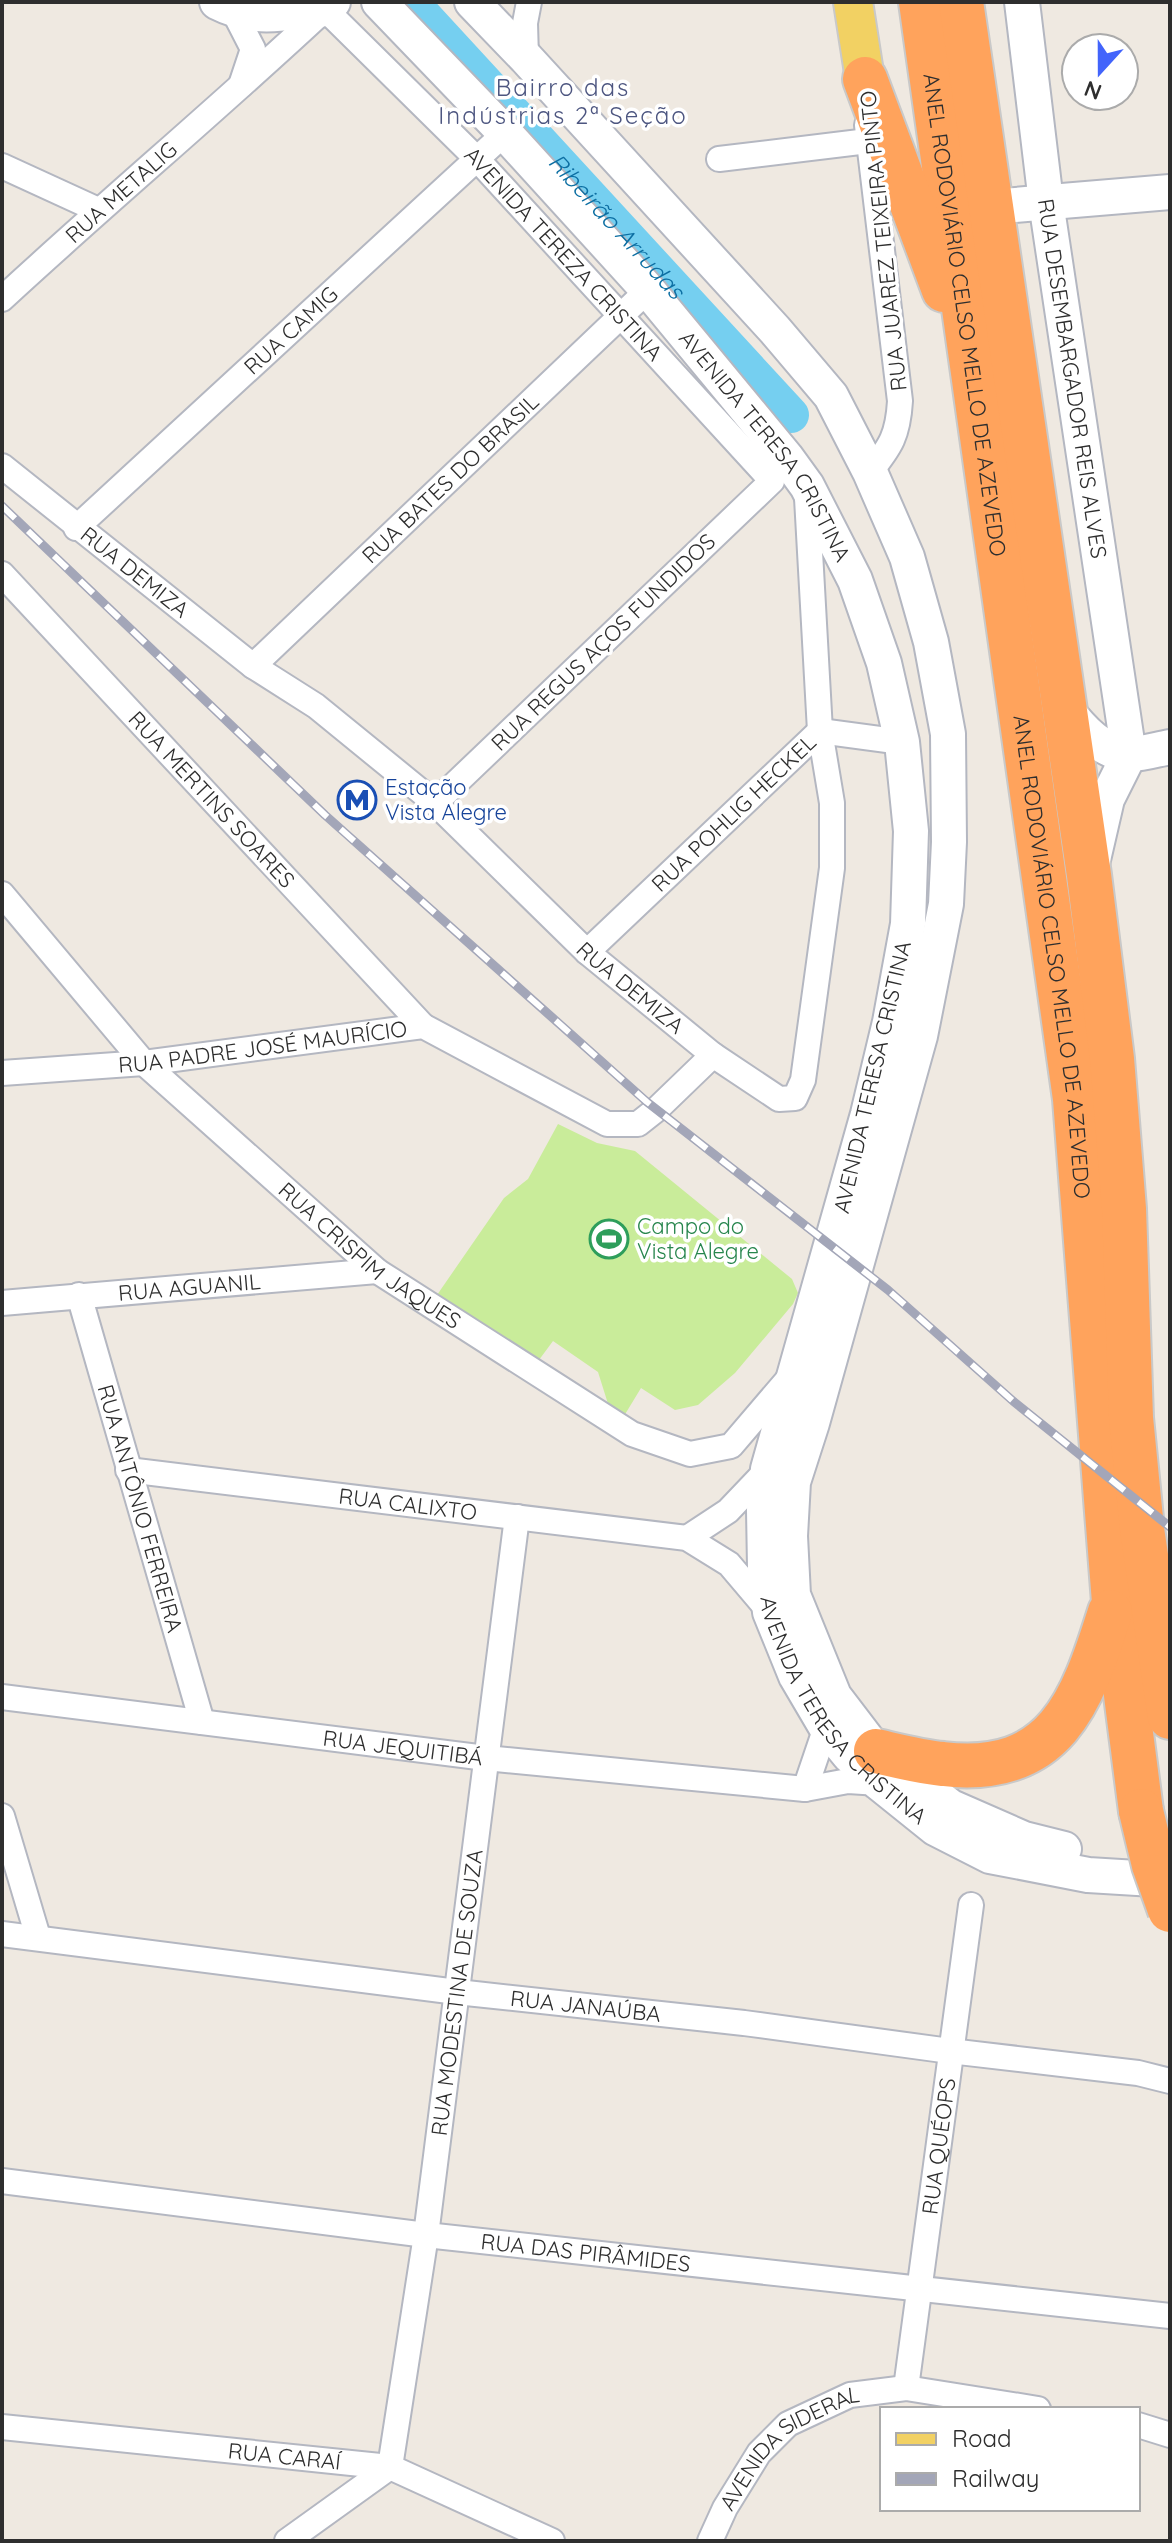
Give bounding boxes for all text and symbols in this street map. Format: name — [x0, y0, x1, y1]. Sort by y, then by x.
north arrow — [1060, 32, 1140, 112]
district label: Bairro das Indústrias 2ª Seção — [438, 72, 688, 130]
street label: ANEL RODOVIÁRIO CELSO MELLO DE AZEVEDO — [917, 72, 1013, 558]
text: N — [1080, 75, 1105, 107]
street label: RUA JUAREZ TEIXEIRA PINTO — [853, 89, 913, 393]
street label: RUA METALIG — [59, 135, 183, 249]
street label: AVENIDA TEREZA CRISTINA — [459, 141, 669, 366]
water label: Ribeirão Arrudas — [542, 147, 692, 306]
street label: RUA DESEMBARGADOR REIS ALVES — [1032, 197, 1113, 560]
street label: RUA CAMIG — [238, 280, 344, 380]
street label: AVENIDA TERESA CRISTINA — [673, 325, 857, 566]
street label: RUA BATES DO BRASIL — [356, 388, 544, 569]
street label: RUA DEMIZA — [75, 520, 195, 624]
street label: RUA REGUS AÇOS FUNDIDOS — [485, 527, 721, 757]
street label: RUA MERTINS SOARES — [123, 705, 301, 894]
street label: ANEL RODOVIÁRIO CELSO MELLO DE AZEVEDO — [1007, 713, 1097, 1200]
street label: RUA POHLIG HECKEL — [645, 728, 822, 898]
place label: Estação Vista Alegre — [385, 773, 507, 826]
metro station icon: Estação Vista Alegre — [336, 779, 378, 821]
street label: RUA DEMIZA — [571, 935, 690, 1040]
street label: AVENIDA TERESA CRISTINA — [827, 938, 917, 1216]
street label: RUA PADRE JOSÉ MAURÍCIO — [117, 1014, 409, 1079]
street label: RUA CRISPIM JAQUES — [273, 1176, 466, 1335]
place label: Campo do Vista Alegre — [637, 1212, 759, 1265]
sports icon: Campo do Vista Alegre — [588, 1218, 630, 1260]
street label: RUA AGUANIL — [117, 1267, 262, 1307]
street label: RUA ANTÔNIO FERREIRA — [91, 1381, 189, 1636]
street label: RUA CALIXTO — [337, 1482, 479, 1526]
street label: AVENIDA TERESA CRISTINA — [754, 1595, 933, 1830]
street label: RUA JEQUITIBÁ — [321, 1724, 484, 1771]
street label: RUA MODESTINA DE SOUZA — [425, 1847, 489, 2138]
street label: RUA JANAÚBA — [509, 1984, 662, 2028]
street label: RUA QUÉOPS — [915, 2076, 962, 2216]
street label: RUA DAS PIRÂMIDES — [479, 2227, 692, 2278]
street label: AVENIDA SIDERAL — [713, 2380, 861, 2515]
legend — [880, 2407, 1140, 2511]
text: Road — [952, 2423, 1012, 2453]
street label: RUA CARAÍ — [227, 2436, 343, 2476]
text: Railway — [952, 2463, 1039, 2493]

